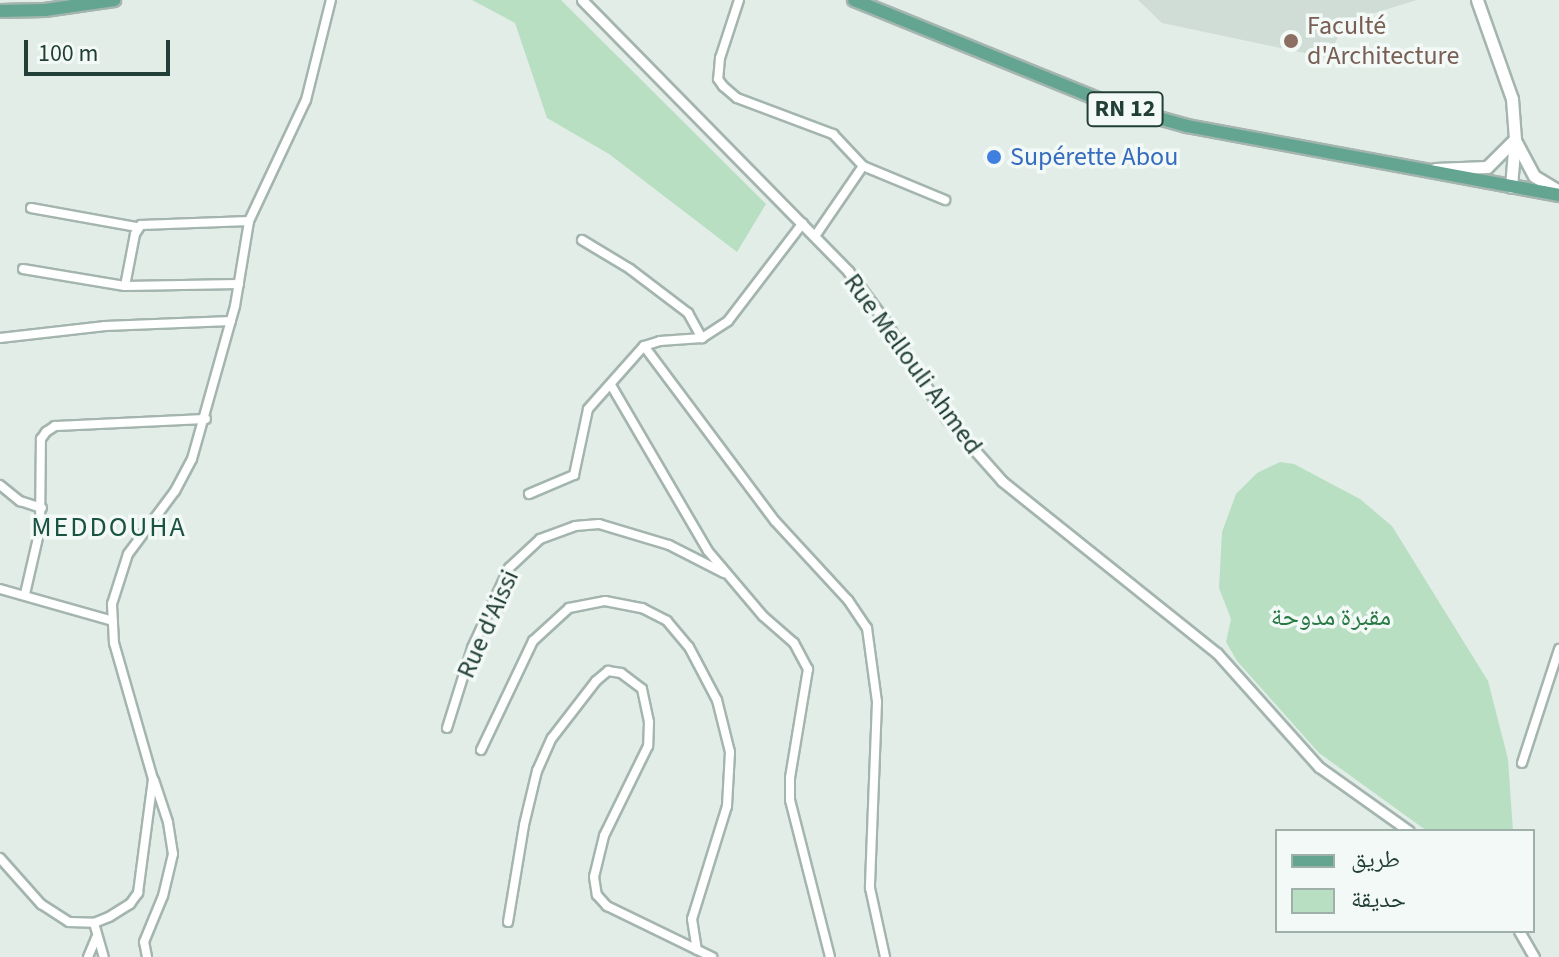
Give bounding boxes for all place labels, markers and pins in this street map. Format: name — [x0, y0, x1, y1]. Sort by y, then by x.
place label: Faculté d'Architecture — [1307, 10, 1459, 72]
marker: Faculté d'Architecture — [1282, 32, 1300, 50]
place label: Supérette Abou — [1010, 141, 1178, 173]
marker: Supérette Abou — [985, 148, 1003, 166]

